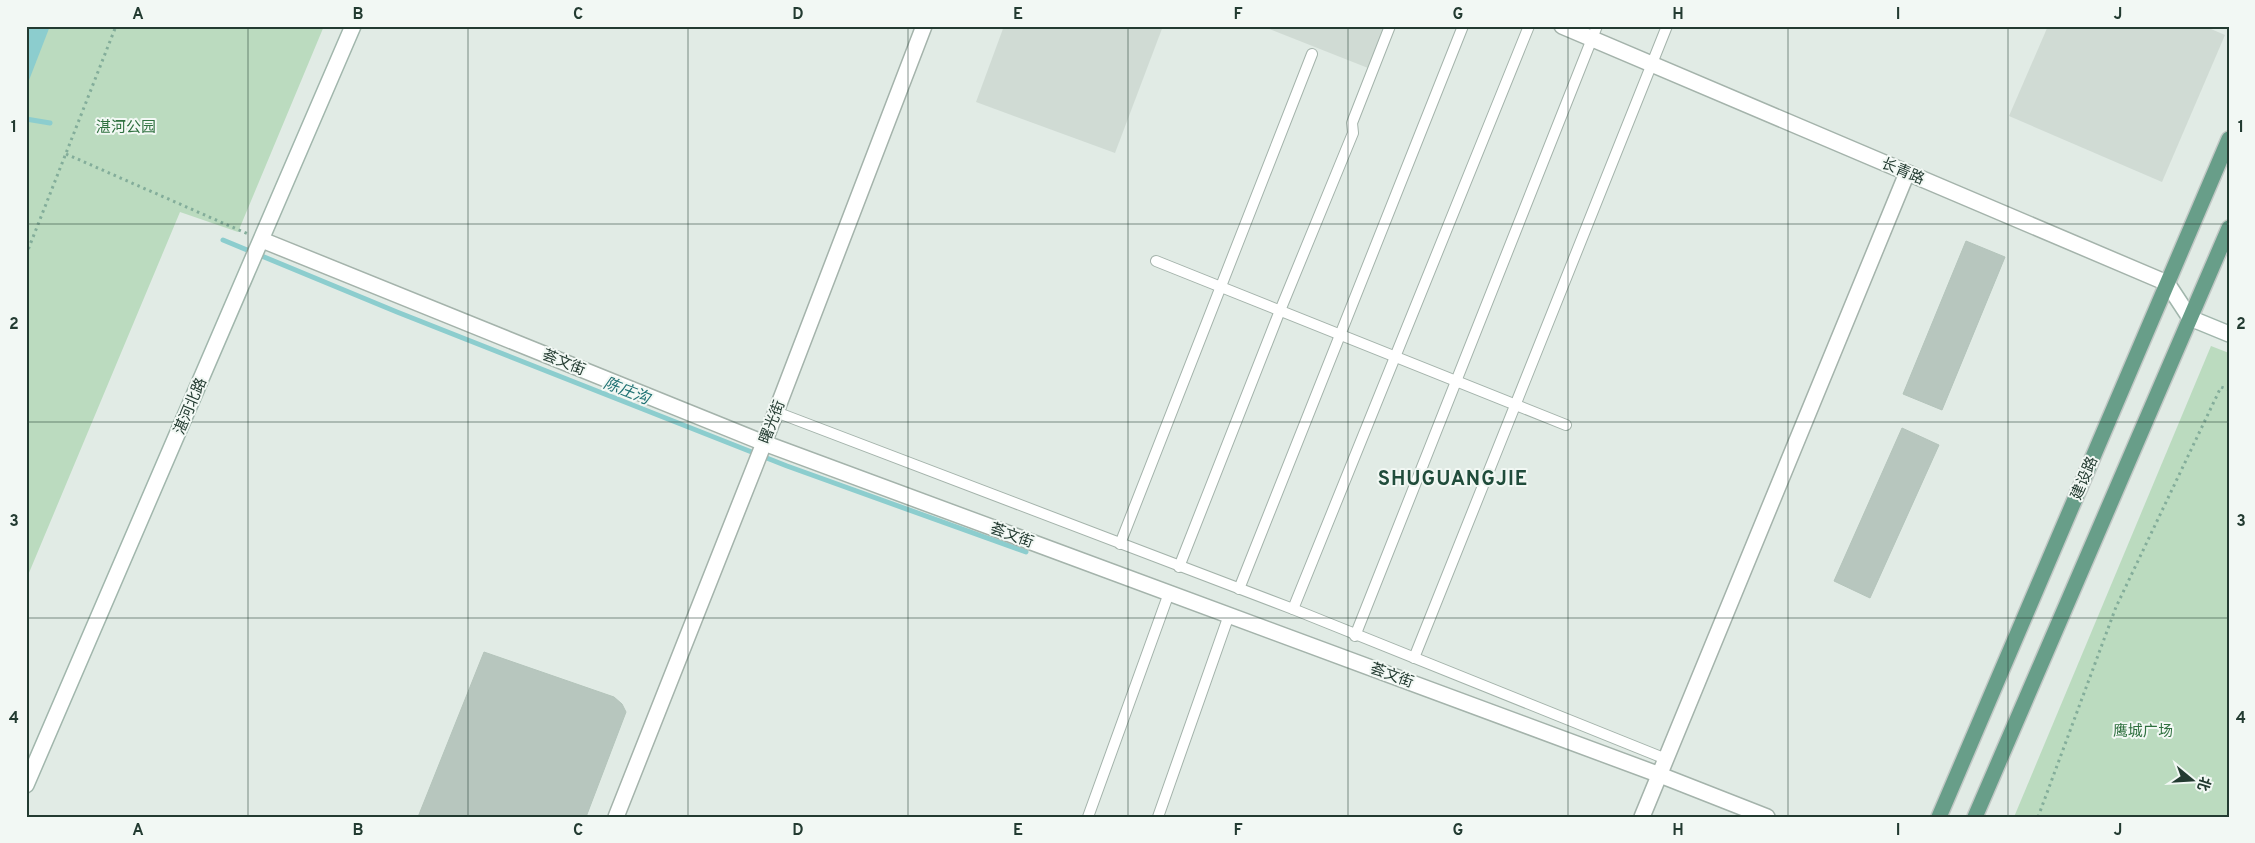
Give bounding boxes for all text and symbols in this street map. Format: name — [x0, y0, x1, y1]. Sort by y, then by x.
text: A — [132, 5, 144, 25]
text: B — [352, 5, 364, 25]
text: C — [573, 5, 583, 25]
text: D — [792, 5, 804, 25]
text: E — [1013, 5, 1023, 25]
text: F — [1233, 5, 1243, 25]
text: G — [1453, 5, 1463, 25]
text: H — [1672, 5, 1684, 25]
text: I — [1896, 5, 1900, 25]
text: J — [2114, 5, 2122, 25]
text: 1 — [11, 118, 17, 138]
text: 1 — [2238, 118, 2244, 138]
park label: 湛河公园 — [96, 119, 156, 138]
street label: 长青路 — [1878, 155, 1927, 190]
text: 2 — [9, 315, 19, 335]
text: 2 — [2236, 315, 2246, 335]
street label: 荟文街 — [539, 346, 588, 381]
water label: 陈庄沟 — [600, 374, 654, 411]
street label: 湛河北路 — [170, 375, 212, 438]
street label: 曙光街 — [756, 398, 790, 447]
street label: 建设路 — [2068, 454, 2103, 503]
district label: SHUGUANGJIE — [1378, 467, 1528, 493]
text: 3 — [9, 512, 19, 532]
text: 3 — [2236, 512, 2246, 532]
street label: 荟文街 — [987, 520, 1036, 553]
street label: 荟文街 — [1367, 660, 1416, 693]
text: 4 — [9, 709, 19, 729]
text: 4 — [2236, 709, 2246, 729]
park label: 鹰城广场 — [2113, 723, 2173, 742]
north arrow — [2168, 756, 2218, 806]
text: 北 — [2193, 774, 2213, 793]
text: A — [132, 821, 144, 841]
text: B — [352, 821, 364, 841]
text: C — [573, 821, 583, 841]
text: D — [792, 821, 804, 841]
text: E — [1013, 821, 1023, 841]
text: F — [1233, 821, 1243, 841]
text: G — [1453, 821, 1463, 841]
text: H — [1672, 821, 1684, 841]
text: I — [1896, 821, 1900, 841]
text: J — [2114, 821, 2122, 841]

